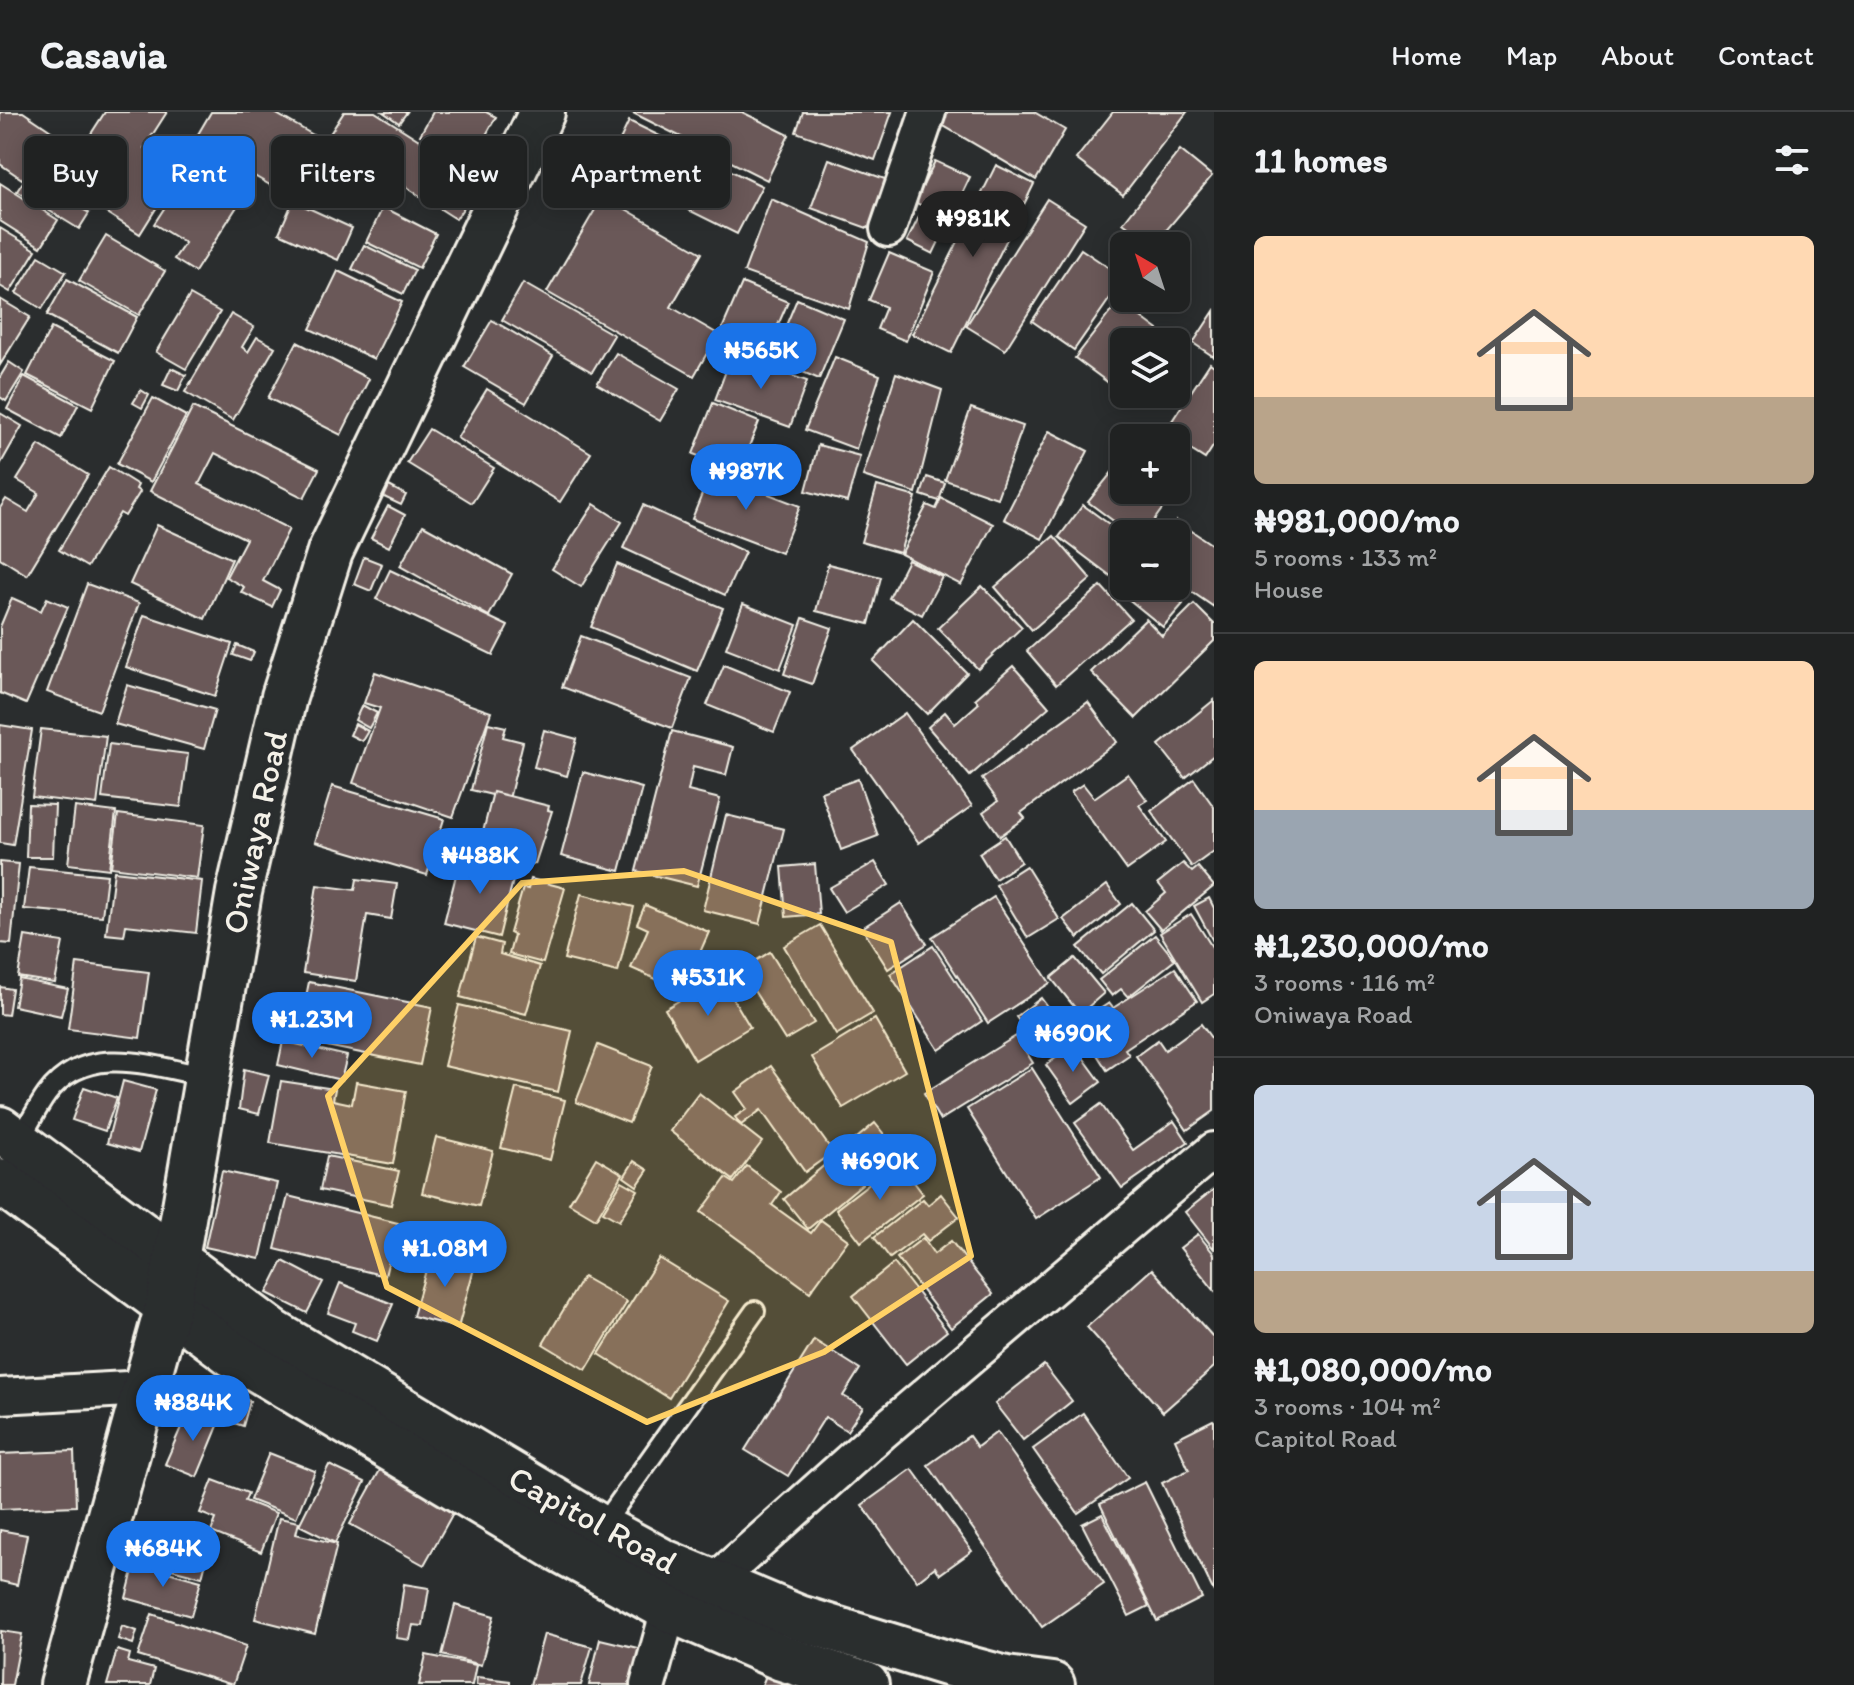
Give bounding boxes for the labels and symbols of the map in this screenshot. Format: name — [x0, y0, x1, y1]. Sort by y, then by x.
pin: ₦981K — [917, 191, 1029, 259]
north arrow — [1110, 232, 1190, 312]
pin: ₦565K — [705, 323, 817, 391]
pin: ₦987K — [690, 444, 802, 512]
street label: Oniwaya Road — [213, 726, 297, 938]
pin: ₦488K — [424, 828, 536, 896]
pin: ₦531K — [652, 950, 764, 1018]
pin: ₦1.23M — [247, 992, 377, 1060]
pin: ₦690K — [1017, 1006, 1129, 1074]
pin: ₦690K — [824, 1134, 936, 1202]
pin: ₦1.08M — [380, 1221, 510, 1289]
pin: ₦884K — [137, 1375, 249, 1443]
street label: Capitol Road — [501, 1457, 685, 1583]
pin: ₦684K — [107, 1521, 219, 1589]

